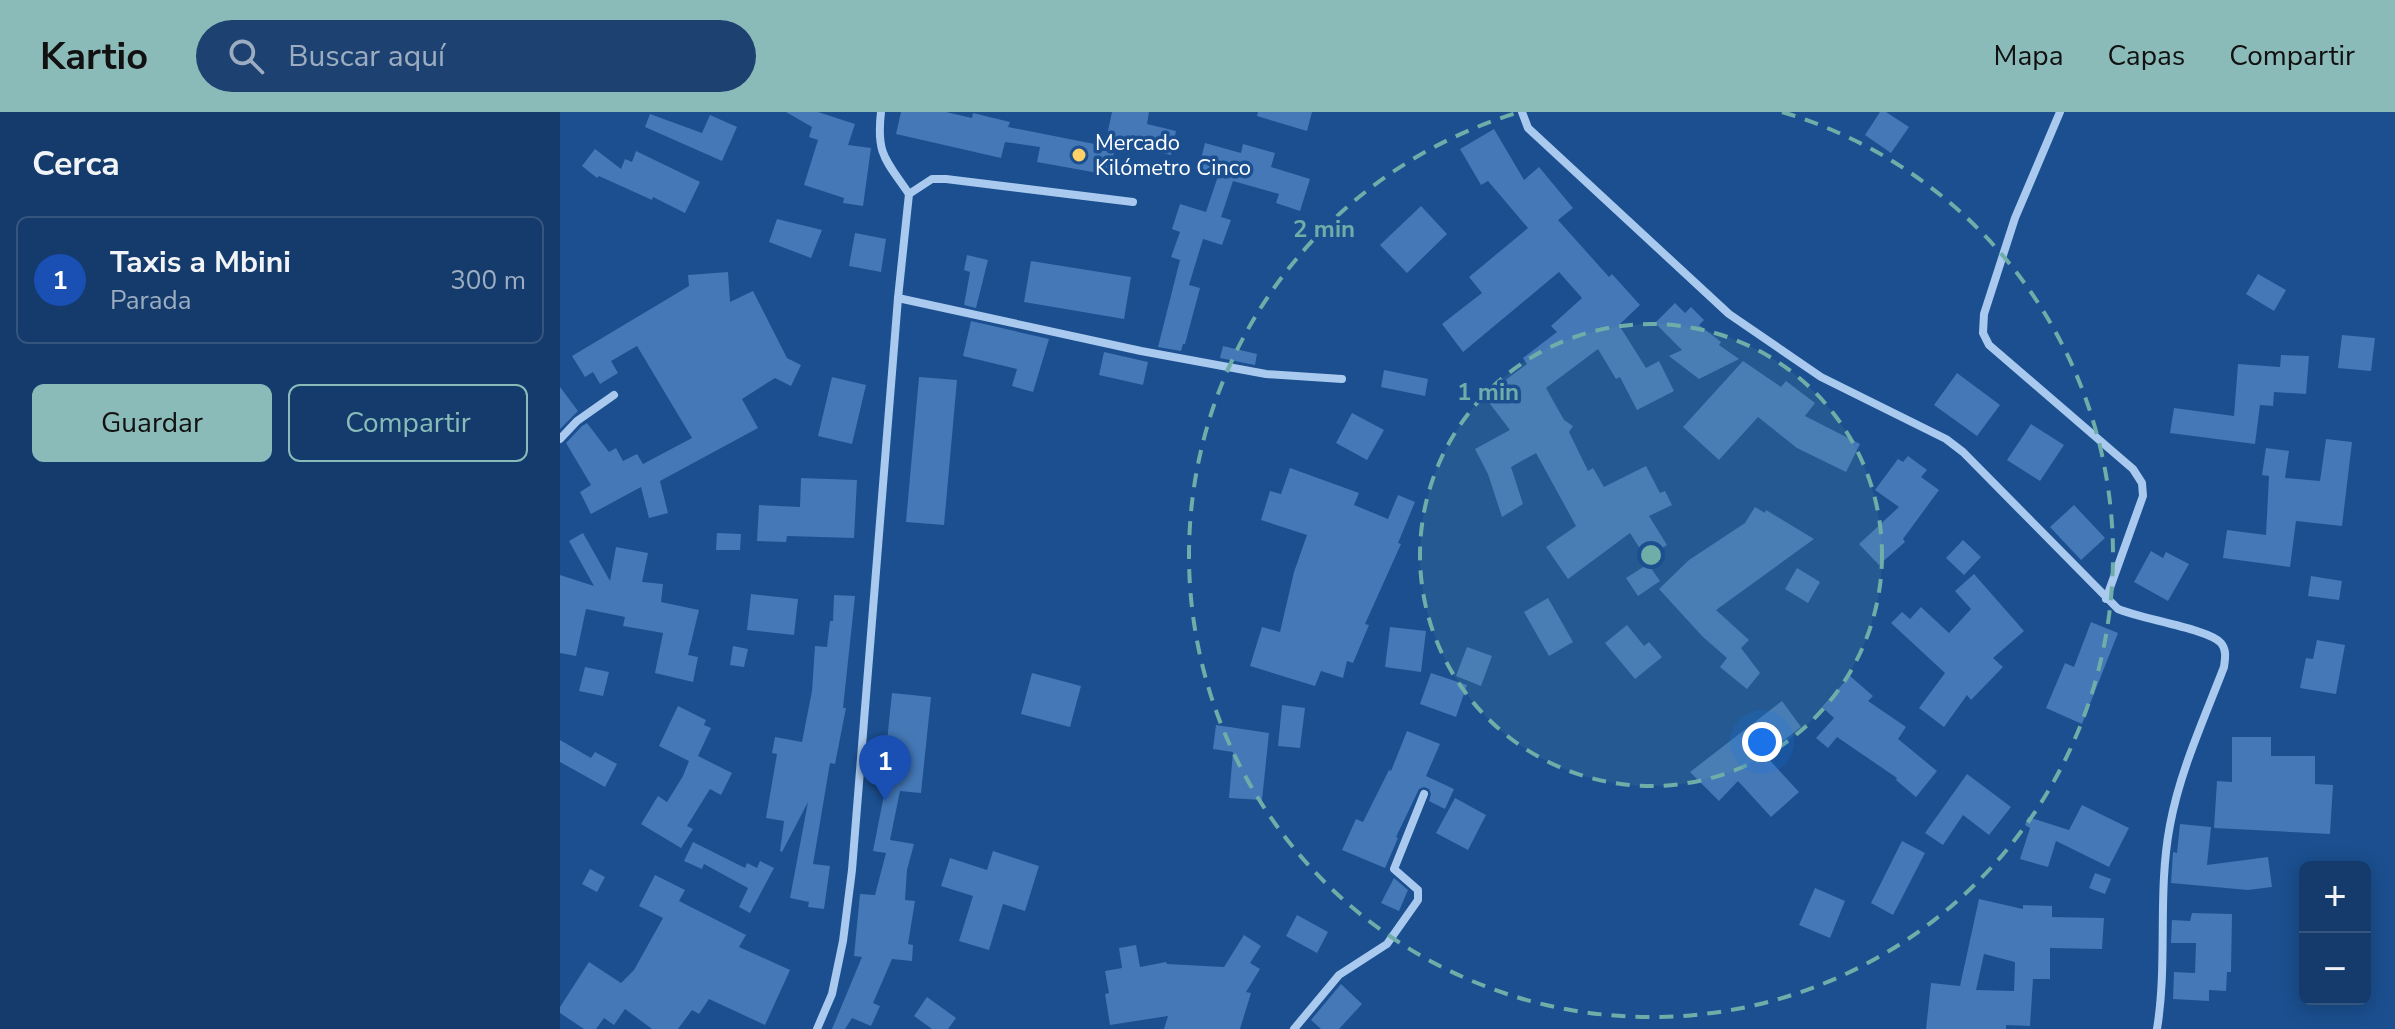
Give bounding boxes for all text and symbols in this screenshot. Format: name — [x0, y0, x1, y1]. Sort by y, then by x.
search box — [196, 20, 756, 92]
text: Kartio — [40, 31, 148, 82]
icon: search — [224, 34, 268, 78]
text: Buscar aquí — [288, 36, 445, 77]
text: Mapa — [1994, 37, 2063, 75]
text: Capas — [2107, 37, 2185, 75]
text: Compartir — [2229, 37, 2355, 75]
place label: Mercado Kilómetro Cinco — [1095, 128, 1251, 183]
text: Cerca — [32, 141, 120, 187]
marker: Mercado Kilómetro Cinco — [1070, 146, 1088, 164]
text: 2 min — [1293, 213, 1355, 245]
text: Taxis a Mbini — [110, 242, 291, 283]
text: 1 — [52, 263, 68, 298]
text: 300 m — [450, 263, 526, 298]
text: Parada — [110, 283, 192, 318]
text: 1 min — [1457, 376, 1519, 408]
button: Guardar — [32, 384, 272, 462]
button: Compartir — [288, 384, 528, 462]
centre of rings — [1637, 541, 1665, 569]
your location — [1742, 722, 1782, 762]
pin: 1 — [859, 735, 911, 801]
map controls — [2299, 861, 2371, 1005]
button: + — [2299, 861, 2371, 933]
button: − — [2299, 933, 2371, 1005]

